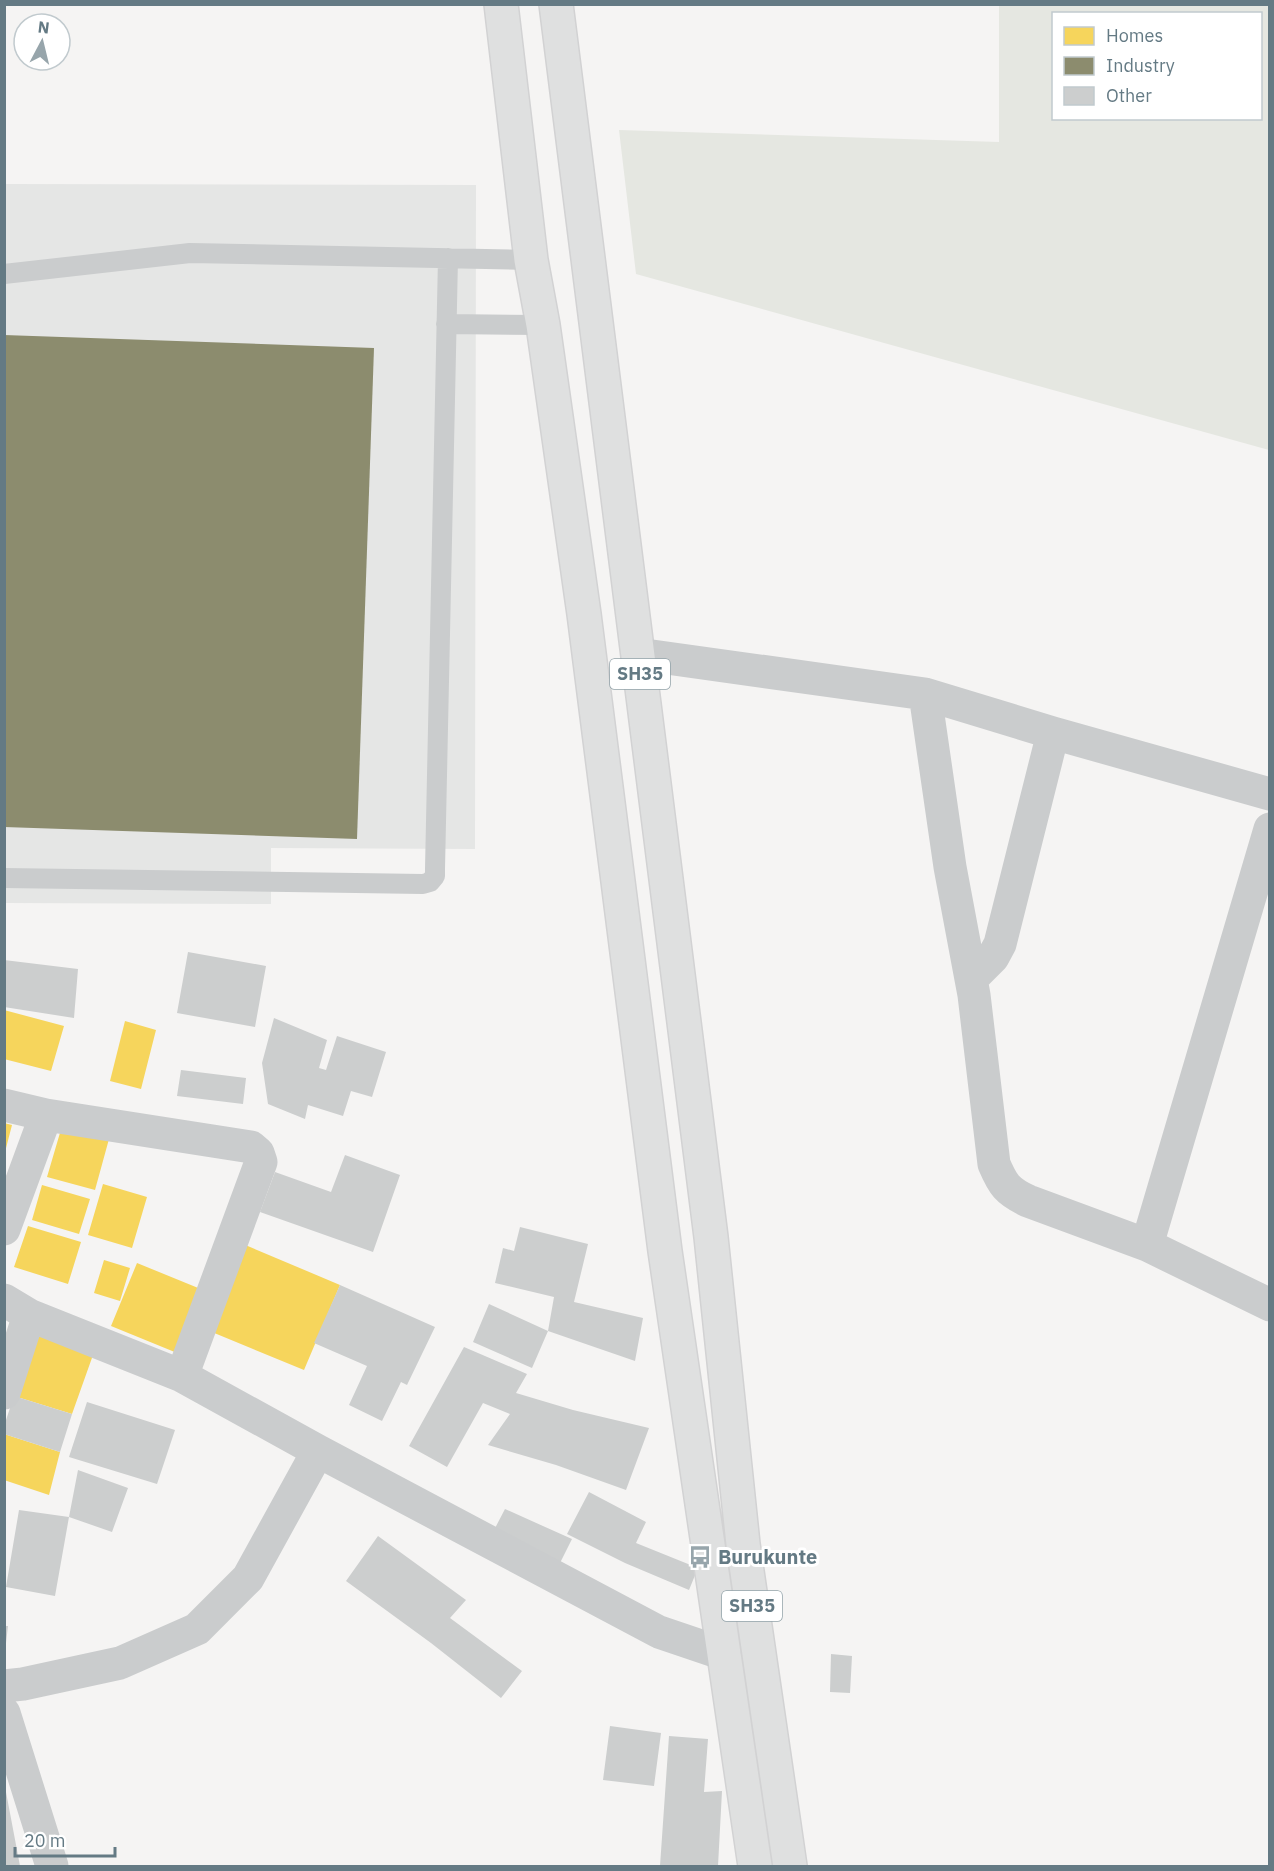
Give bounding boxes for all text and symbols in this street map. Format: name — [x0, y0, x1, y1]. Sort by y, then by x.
north arrow — [12, 12, 72, 72]
legend — [1052, 12, 1262, 120]
text: N — [37, 16, 51, 38]
text: Homes — [1106, 24, 1163, 47]
text: Industry — [1106, 54, 1175, 77]
text: Other — [1106, 84, 1152, 107]
road number: SH35 — [610, 659, 670, 689]
place label: Burukunte — [718, 1543, 817, 1570]
bus stop icon: Burukunte — [687, 1544, 713, 1570]
road number: SH35 — [722, 1591, 782, 1621]
scale bar — [15, 1820, 116, 1858]
text: 20 m — [24, 1829, 66, 1852]

